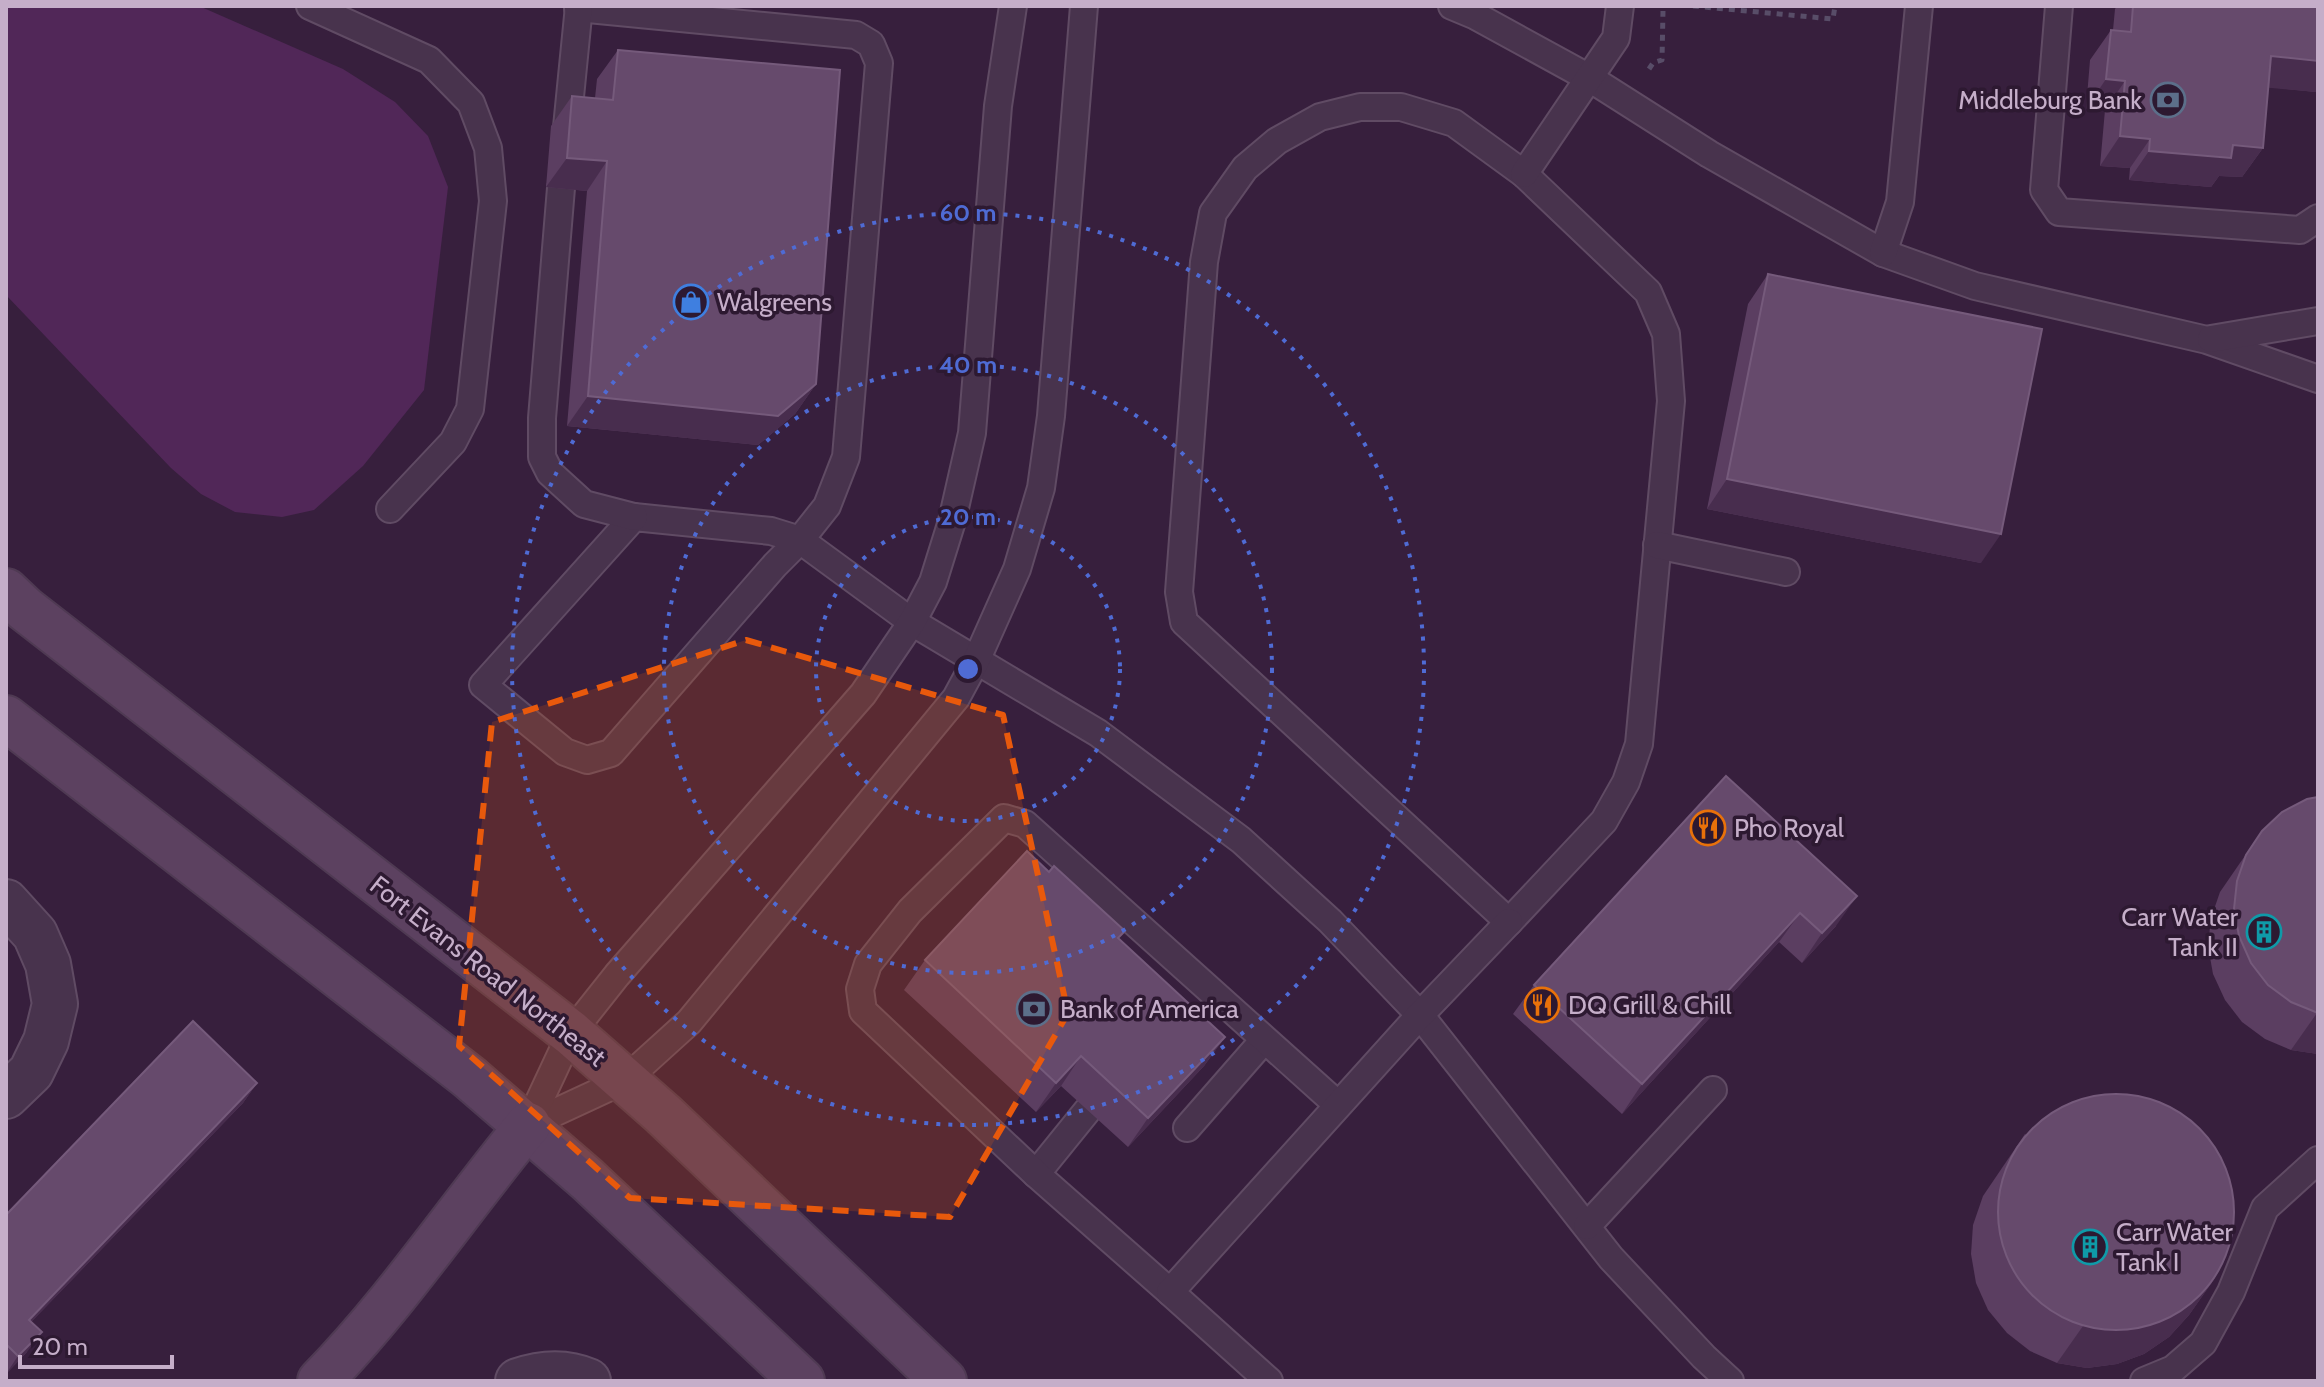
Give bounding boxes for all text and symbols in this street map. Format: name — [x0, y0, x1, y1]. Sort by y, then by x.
bank icon: Middleburg Bank — [2149, 81, 2187, 119]
place label: Middleburg Bank — [1958, 84, 2142, 116]
text: 60 m — [940, 198, 996, 227]
shop icon: Walgreens — [672, 283, 710, 321]
place label: Walgreens — [717, 286, 832, 318]
text: 40 m — [939, 350, 997, 379]
text: 20 m — [940, 502, 996, 531]
centre of rings — [954, 655, 982, 683]
restaurant icon: Pho Royal — [1689, 809, 1727, 847]
place label: Pho Royal — [1734, 812, 1844, 844]
street label: Fort Evans Road Northeast — [364, 869, 613, 1073]
place label: Carr Water Tank II — [2121, 901, 2239, 963]
building icon: Carr Water Tank II — [2245, 913, 2283, 951]
restaurant icon: DQ Grill & Chill — [1523, 986, 1561, 1024]
place label: DQ Grill & Chill — [1568, 989, 1732, 1021]
bank icon: Bank of America — [1015, 990, 1053, 1028]
place label: Bank of America — [1060, 993, 1239, 1025]
place label: Carr Water Tank I — [2116, 1216, 2234, 1278]
building icon: Carr Water Tank I — [2071, 1228, 2109, 1266]
scale bar — [20, 1319, 172, 1369]
text: 20 m — [32, 1332, 88, 1361]

